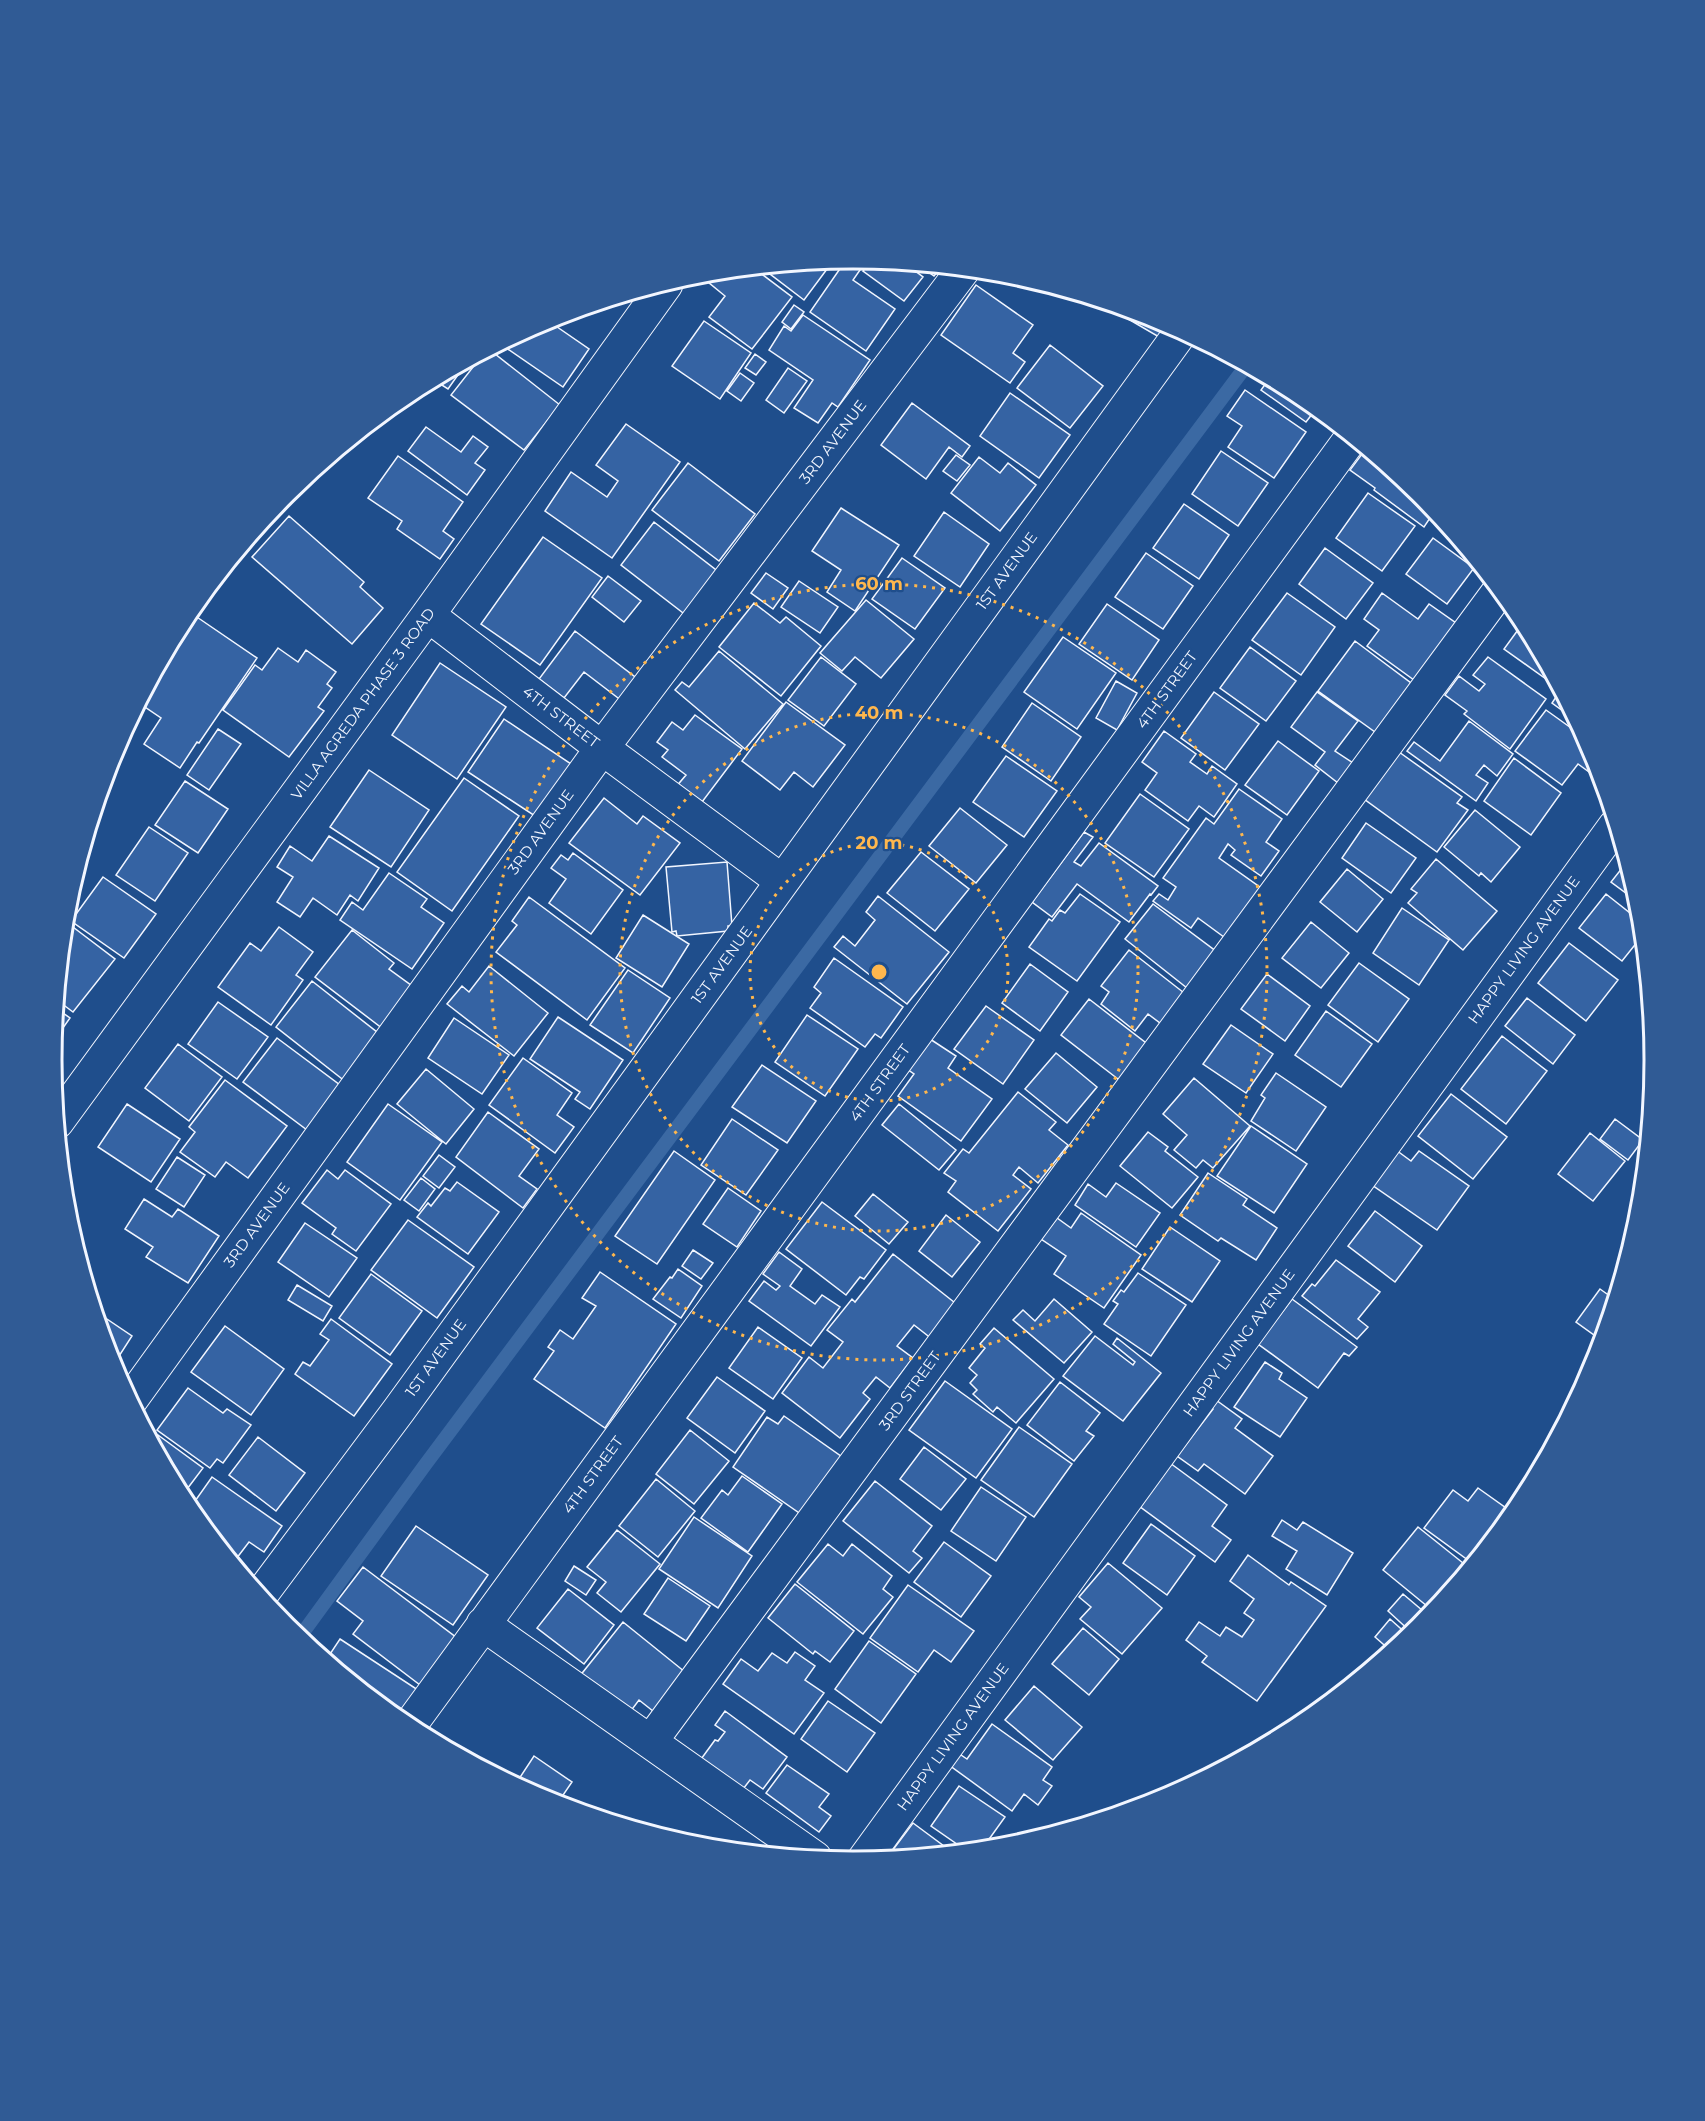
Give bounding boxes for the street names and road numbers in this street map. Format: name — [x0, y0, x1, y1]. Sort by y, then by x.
street label: 3RD AVENUE — [795, 396, 870, 487]
street label: 1ST AVENUE — [972, 528, 1041, 613]
street label: VILLA AGREDA PHASE 3 ROAD — [287, 604, 439, 803]
street label: 4TH STREET — [1132, 647, 1201, 732]
street label: 4TH STREET — [519, 682, 604, 752]
street label: 3RD AVENUE — [503, 786, 578, 878]
street label: HAPPY LIVING AVENUE — [1464, 872, 1584, 1027]
street label: 1ST AVENUE — [687, 922, 756, 1007]
street label: 4TH STREET — [845, 1040, 914, 1125]
street label: 3RD AVENUE — [219, 1179, 294, 1271]
street label: HAPPY LIVING AVENUE — [1179, 1265, 1299, 1420]
street label: 1ST AVENUE — [401, 1315, 470, 1400]
street label: 3RD STREET — [875, 1347, 945, 1434]
street label: 4TH STREET — [558, 1432, 627, 1517]
street label: HAPPY LIVING AVENUE — [893, 1659, 1013, 1814]

